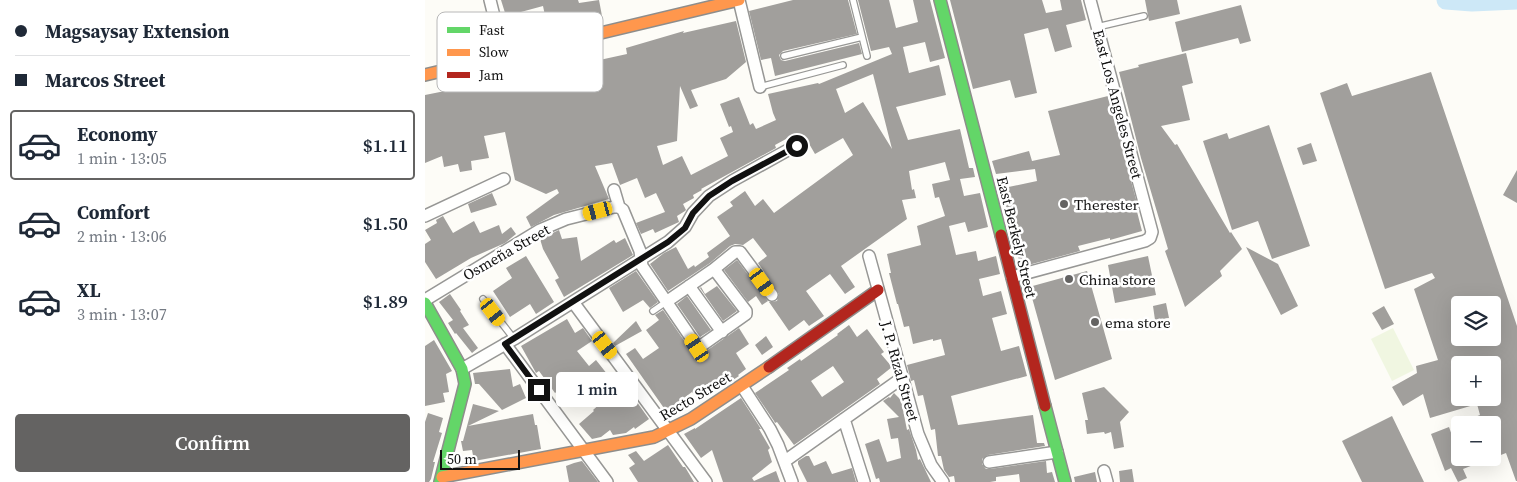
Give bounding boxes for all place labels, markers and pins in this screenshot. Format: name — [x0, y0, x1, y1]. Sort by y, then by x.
place label: Therester — [1074, 194, 1140, 215]
marker: Therester — [1058, 198, 1070, 210]
place label: China store — [1079, 269, 1156, 290]
marker: China store — [1063, 273, 1075, 285]
place label: ema store — [1105, 312, 1171, 333]
marker: ema store — [1089, 316, 1101, 328]

